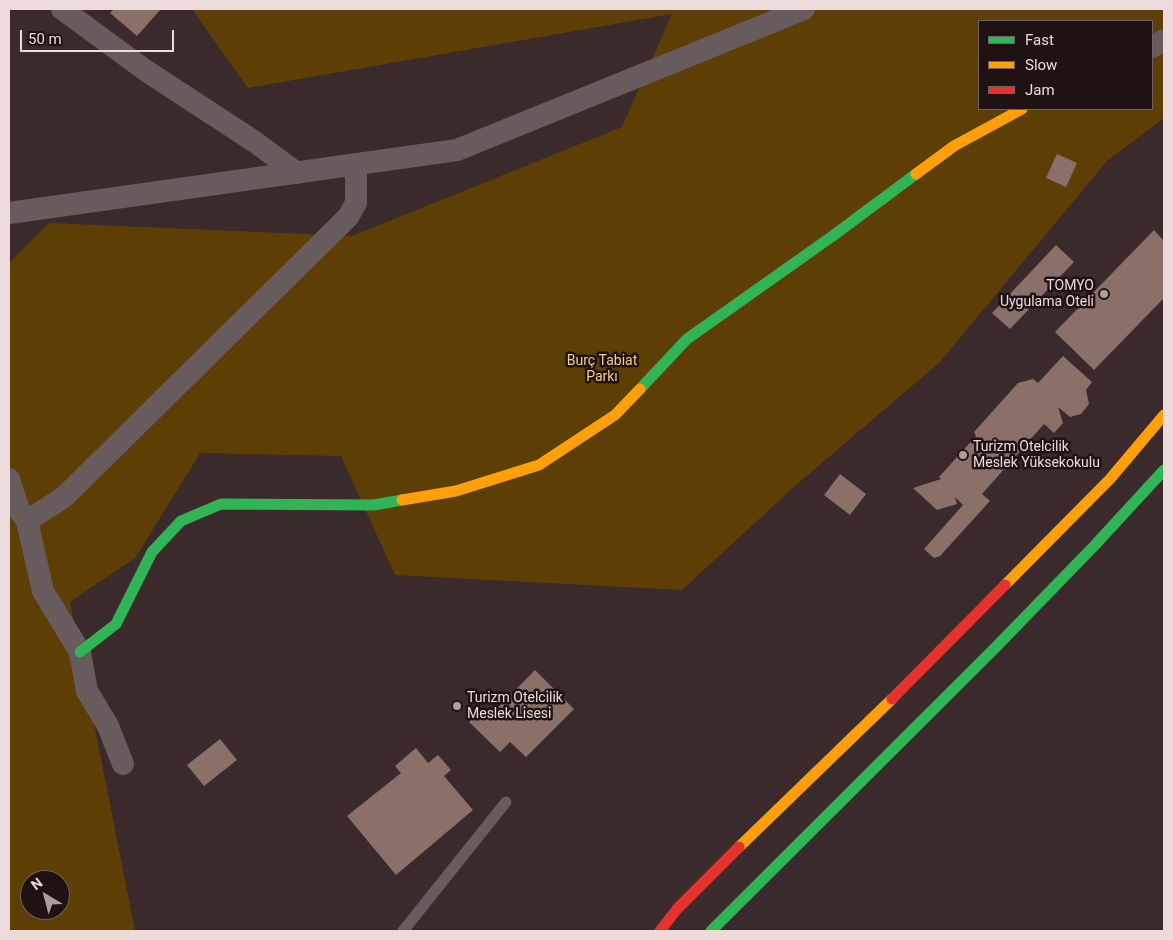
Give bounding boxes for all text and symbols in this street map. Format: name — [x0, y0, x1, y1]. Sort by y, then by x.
scale bar — [22, 20, 176, 52]
legend — [978, 20, 1153, 110]
text: 50 m — [28, 30, 62, 48]
text: Fast — [1025, 31, 1054, 49]
text: Slow — [1025, 56, 1057, 74]
text: Jam — [1025, 81, 1055, 99]
place label: TOMYO Uygulama Oteli — [1000, 278, 1094, 310]
marker: TOMYO Uygulama Oteli — [1098, 288, 1110, 300]
park label: Burç Tabiat Parkı — [567, 353, 637, 386]
place label: Turizm Otelcilik Meslek Yüksekokulu — [973, 439, 1100, 472]
marker: Turizm Otelcilik Meslek Yüksekokulu — [957, 449, 969, 461]
place label: Turizm Otelcilik Meslek Lisesi — [467, 690, 563, 722]
marker: Turizm Otelcilik Meslek Lisesi — [451, 700, 463, 712]
north arrow — [20, 870, 70, 920]
text: N — [28, 874, 45, 893]

